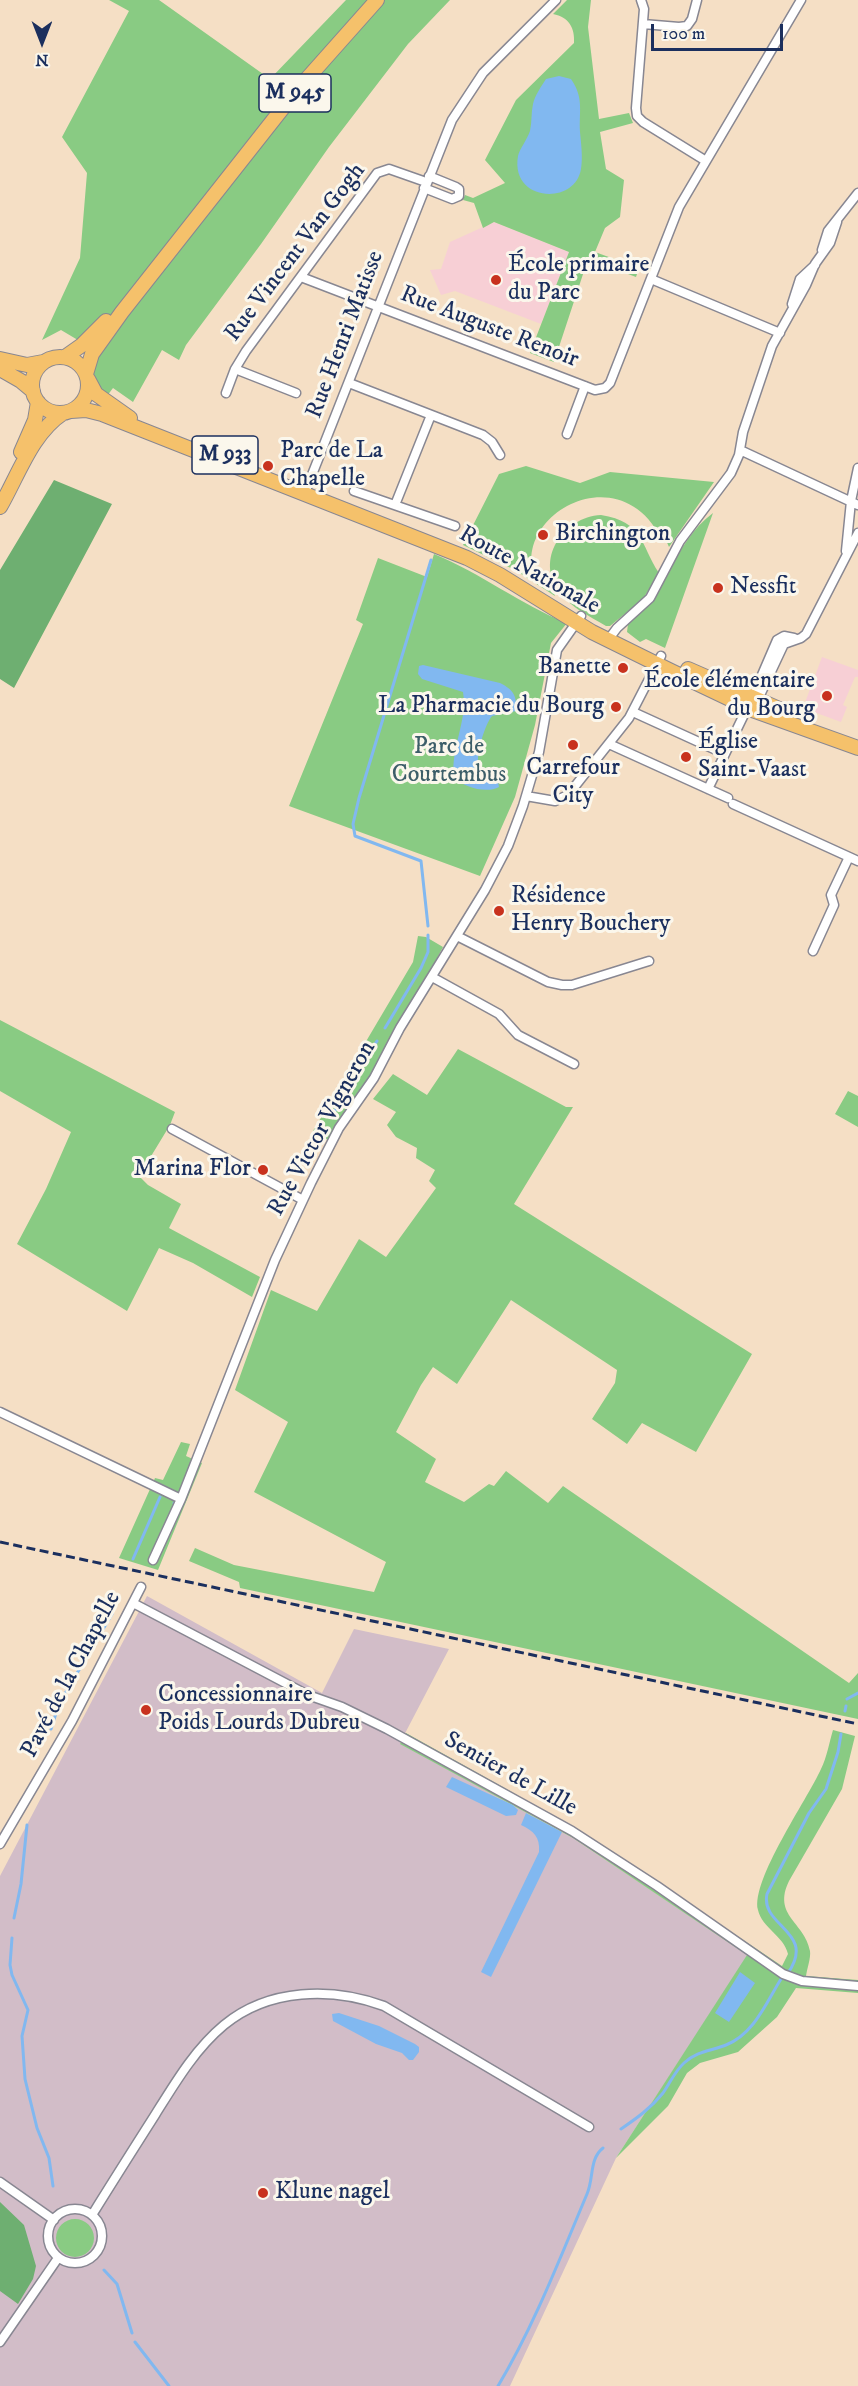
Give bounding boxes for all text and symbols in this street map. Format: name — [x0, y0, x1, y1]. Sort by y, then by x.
north arrow — [12, 12, 72, 72]
scale bar — [654, 12, 786, 50]
text: 100 m — [662, 23, 705, 45]
text: N — [35, 50, 49, 70]
road number: M 945 — [259, 74, 331, 112]
street label: Rue Vincent Van Gogh — [219, 158, 373, 348]
street label: Rue Henri Matisse — [301, 247, 391, 423]
place label: École primaire du Parc — [508, 252, 649, 308]
marker: École primaire du Parc — [489, 273, 503, 287]
street label: Rue Auguste Renoir — [396, 281, 582, 375]
road number: M 933 — [192, 436, 258, 474]
place label: Parc de La Chapelle — [280, 438, 383, 494]
marker: Parc de La Chapelle — [261, 459, 275, 473]
street label: Route Nationale — [454, 520, 604, 622]
place label: Birchington — [555, 521, 670, 549]
marker: Birchington — [536, 528, 550, 542]
place label: Nessfit — [730, 574, 796, 602]
marker: Nessfit — [711, 581, 725, 595]
place label: Banette — [538, 654, 611, 682]
marker: Banette — [616, 661, 630, 675]
place label: École élémentaire du Bourg — [644, 668, 815, 724]
marker: École élémentaire du Bourg — [820, 689, 834, 703]
place label: La Pharmacie du Bourg — [378, 693, 604, 721]
marker: La Pharmacie du Bourg — [609, 700, 623, 714]
place label: Église Saint-Vaast — [698, 729, 807, 785]
park label: Parc de Courtembus — [392, 734, 506, 790]
marker: Carrefour City — [566, 738, 580, 752]
marker: Église Saint-Vaast — [679, 750, 693, 764]
place label: Carrefour City — [526, 755, 620, 811]
place label: Résidence Henry Bouchery — [511, 883, 670, 939]
marker: Résidence Henry Bouchery — [492, 904, 506, 918]
street label: Rue Victor Vigneron — [263, 1036, 383, 1222]
place label: Marina Flor — [134, 1156, 251, 1184]
marker: Marina Flor — [256, 1163, 270, 1177]
street label: Pavé de la Chapelle — [16, 1587, 128, 1763]
place label: Concessionnaire Poids Lourds Dubreu — [158, 1682, 360, 1738]
marker: Concessionnaire Poids Lourds Dubreu — [139, 1703, 153, 1717]
street label: Sentier de Lille — [438, 1727, 582, 1823]
place label: Klune nagel — [275, 2179, 390, 2207]
marker: Klune nagel — [256, 2186, 270, 2200]

